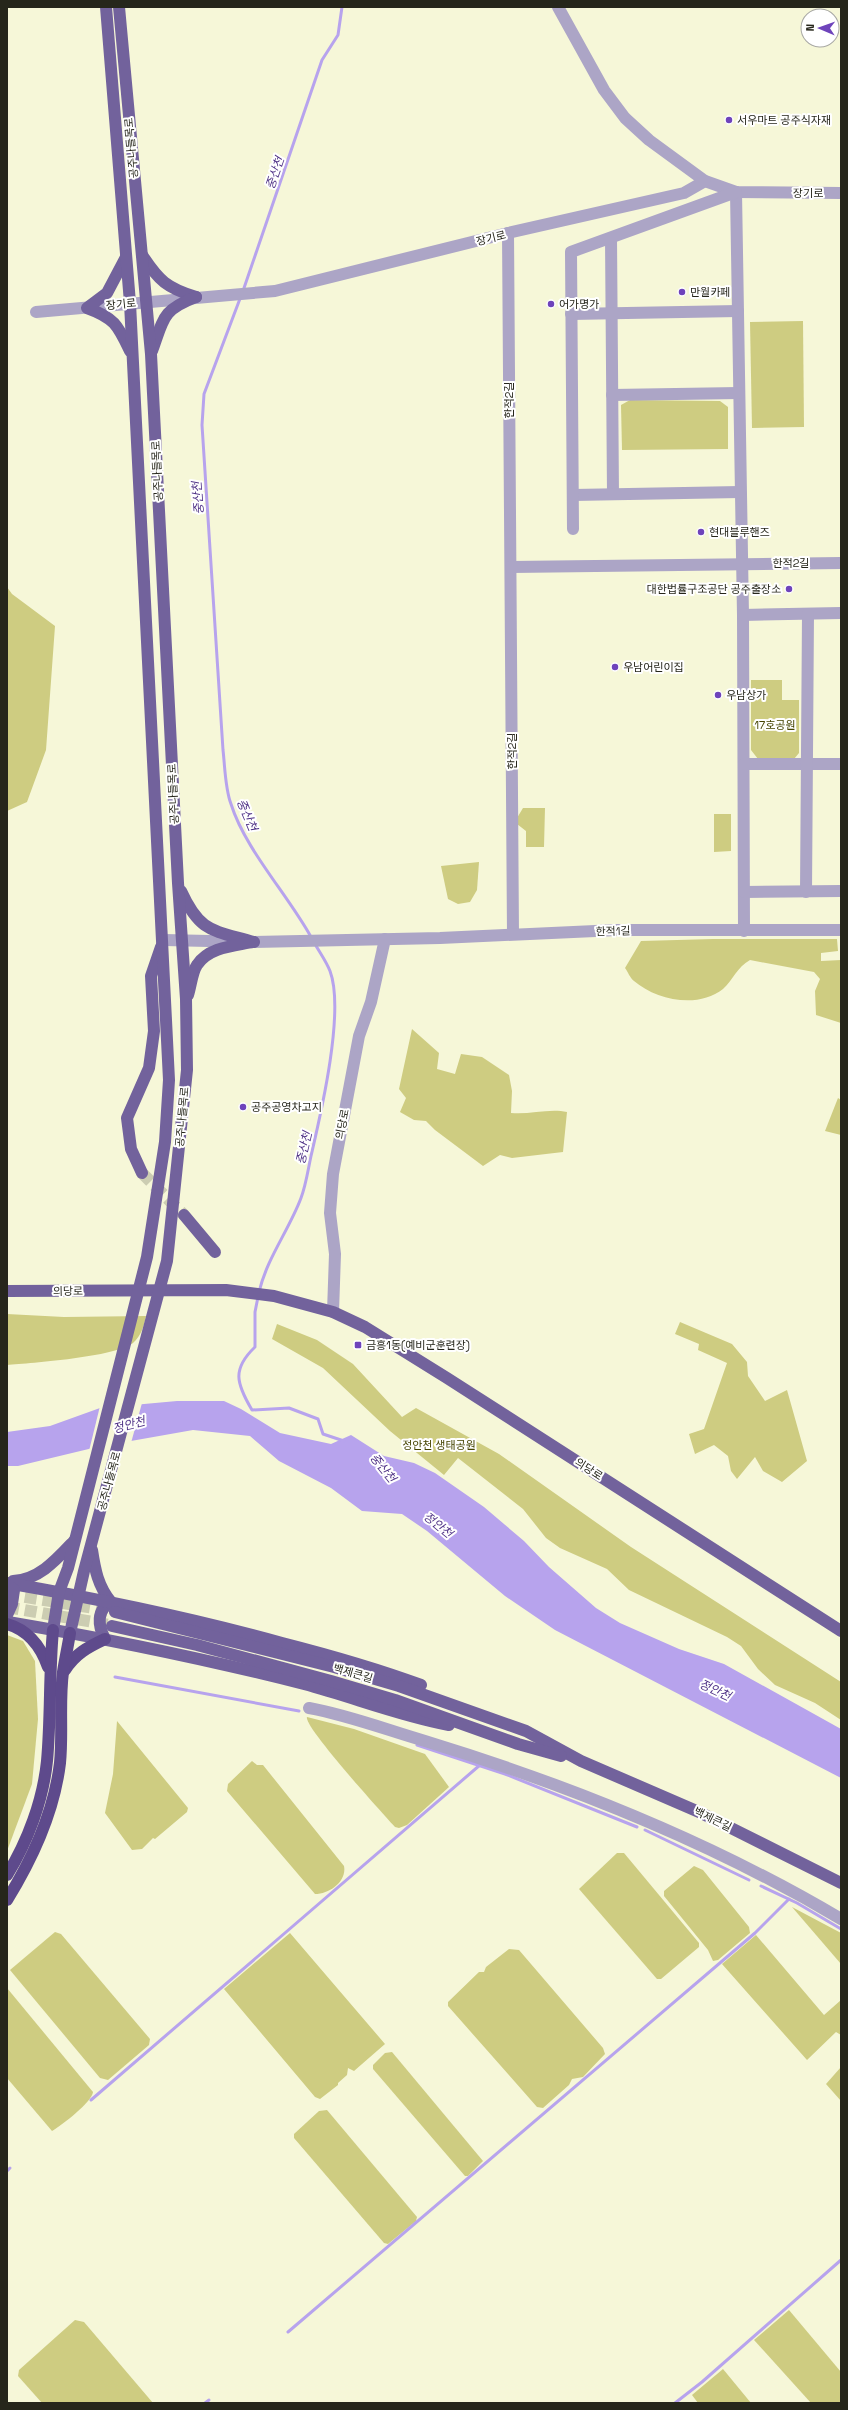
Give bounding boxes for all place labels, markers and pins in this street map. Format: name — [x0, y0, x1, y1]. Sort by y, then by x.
place label: 서우마트 공주식자재 — [737, 113, 831, 127]
marker: 서우마트 공주식자재 — [724, 115, 734, 125]
place label: 만월카페 — [690, 285, 730, 299]
marker: 만월카페 — [677, 287, 687, 297]
place label: 어가명가 — [559, 297, 599, 311]
marker: 어가명가 — [546, 299, 556, 309]
place label: 현대블루핸즈 — [709, 525, 770, 539]
marker: 현대블루핸즈 — [696, 527, 706, 537]
place label: 대한법률구조공단 공주출장소 — [647, 582, 781, 596]
marker: 대한법률구조공단 공주출장소 — [784, 584, 794, 594]
place label: 우남어린이집 — [623, 660, 684, 674]
marker: 우남어린이집 — [610, 662, 620, 672]
place label: 우남상가 — [726, 688, 766, 702]
marker: 우남상가 — [713, 690, 723, 700]
place label: 공주공영차고지 — [251, 1100, 322, 1114]
marker: 공주공영차고지 — [238, 1102, 248, 1112]
place label: 금흥1동(예비군훈련장) — [366, 1338, 470, 1352]
marker: 금흥1동(예비군훈련장) — [353, 1340, 363, 1350]

